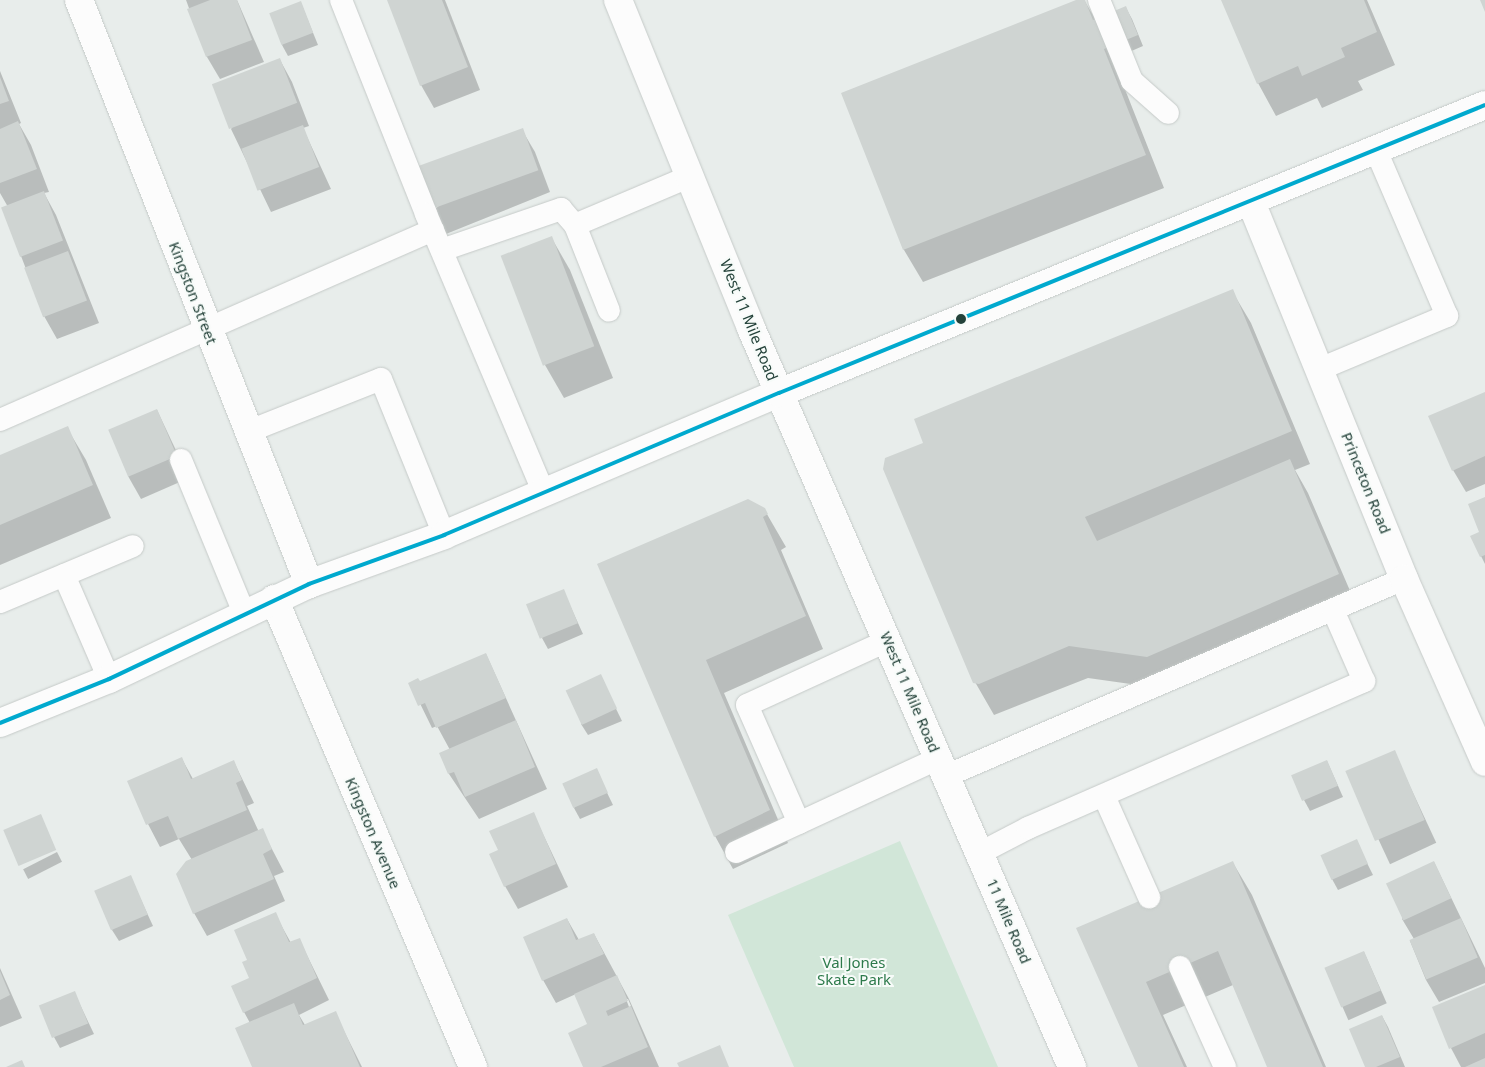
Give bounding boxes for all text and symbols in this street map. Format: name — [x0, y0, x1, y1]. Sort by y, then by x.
street label: Kingston Street — [165, 239, 221, 347]
street label: West 11 Mile Road — [716, 257, 782, 383]
unlabelled marker — [956, 314, 966, 324]
street label: Princeton Road — [1337, 430, 1395, 536]
street label: West 11 Mile Road — [876, 629, 944, 755]
street label: Kingston Avenue — [341, 775, 405, 891]
street label: 11 Mile Road — [983, 876, 1035, 966]
park label: Val Jones Skate Park — [817, 953, 891, 988]

